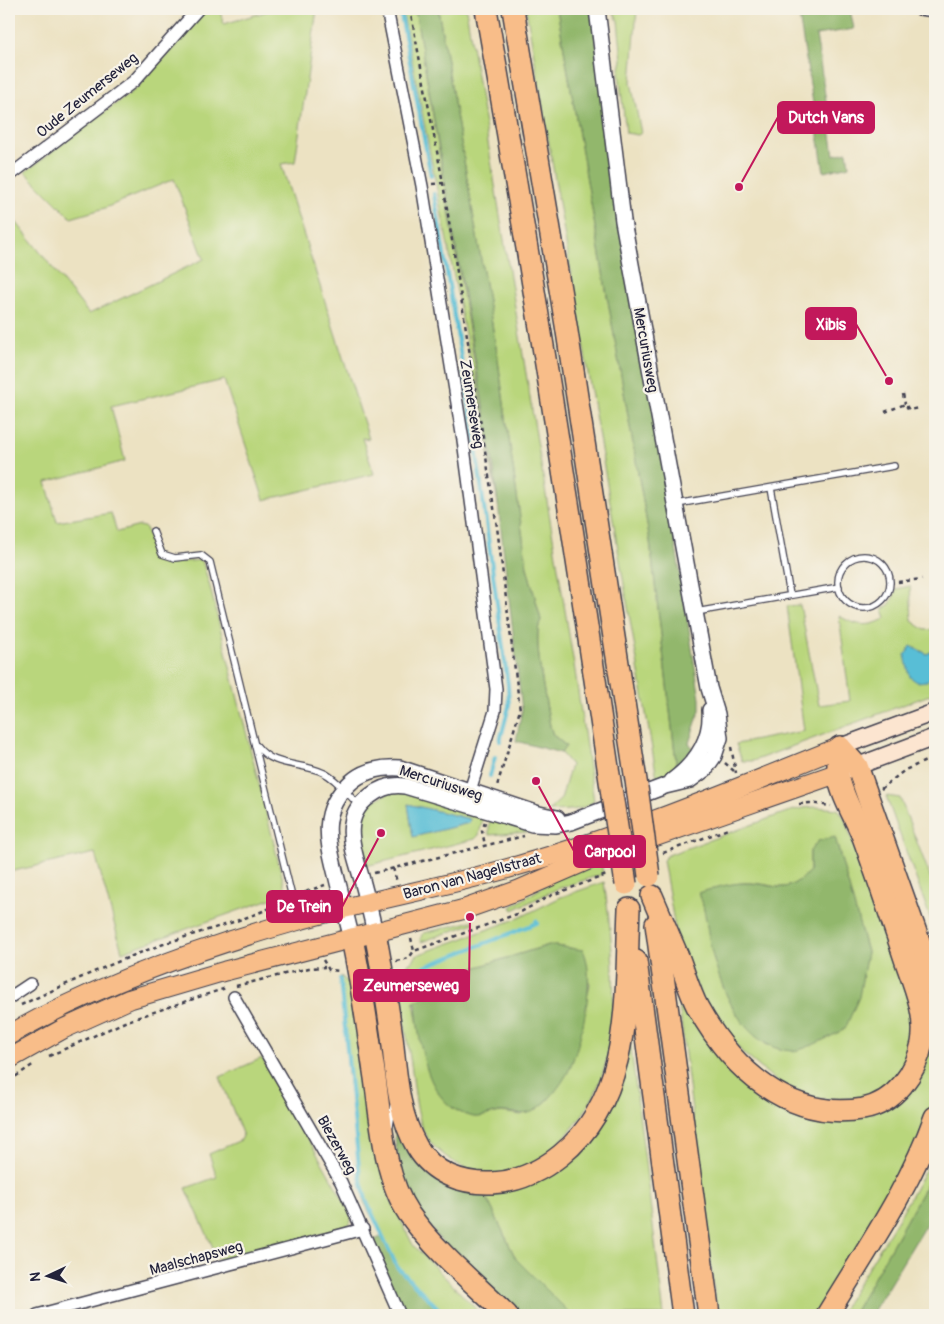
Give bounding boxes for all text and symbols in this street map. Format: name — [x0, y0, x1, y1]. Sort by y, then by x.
street label: Oude Zeumerseweg — [33, 49, 142, 142]
callout: Dutch Vans — [778, 102, 874, 133]
text: Dutch Vans — [788, 108, 865, 128]
street label: Mercuriusweg — [629, 306, 662, 394]
callout: Xibis — [806, 308, 856, 339]
text: Xibis — [816, 315, 847, 335]
street label: Zeumerseweg — [455, 358, 488, 450]
street label: Mercuriusweg — [397, 761, 485, 806]
callout: Carpool — [574, 836, 645, 867]
text: Carpool — [584, 842, 636, 862]
street label: Baron van Nagellstraat — [401, 849, 544, 904]
callout: De Trein — [267, 891, 342, 922]
text: De Trein — [277, 897, 331, 917]
callout: Zeumerseweg — [354, 970, 469, 1001]
text: Zeumerseweg — [363, 976, 459, 996]
street label: Biezerweg — [313, 1113, 360, 1178]
street label: Maalschapsweg — [148, 1237, 245, 1280]
north arrow — [22, 1252, 72, 1302]
text: N — [27, 1272, 44, 1282]

